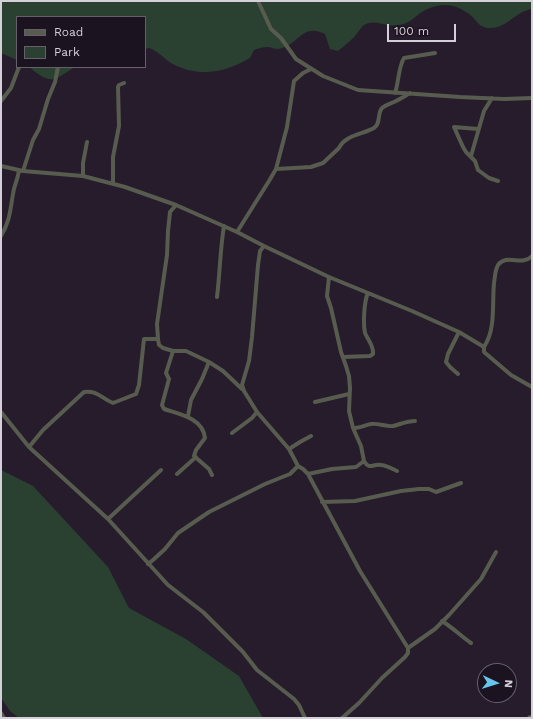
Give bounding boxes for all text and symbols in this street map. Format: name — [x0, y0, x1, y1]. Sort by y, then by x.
legend — [16, 16, 146, 68]
scale bar — [389, 16, 458, 42]
text: 100 m — [394, 24, 429, 38]
text: Road — [54, 25, 83, 39]
text: Park — [54, 45, 80, 59]
north arrow — [477, 663, 517, 703]
text: N — [502, 679, 515, 688]

